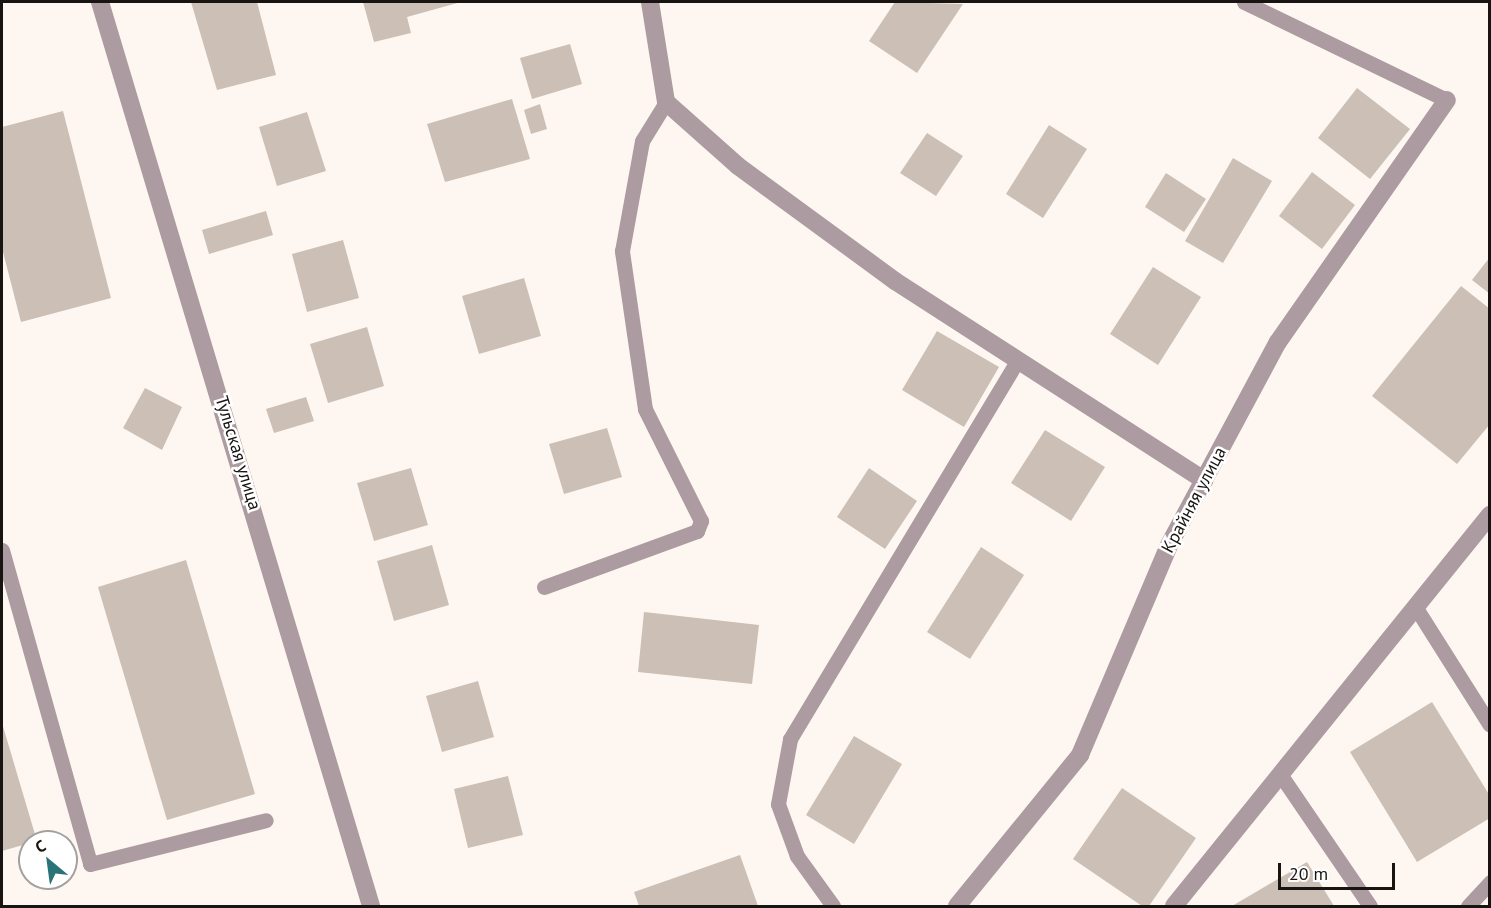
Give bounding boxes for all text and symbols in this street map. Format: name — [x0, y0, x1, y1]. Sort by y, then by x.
street label: Тульская улица — [210, 393, 266, 513]
street label: Крайняя улица — [1157, 443, 1231, 557]
north arrow — [18, 830, 78, 890]
text: С — [31, 835, 49, 857]
scale bar — [1281, 851, 1398, 889]
text: 20 m — [1289, 862, 1328, 885]

